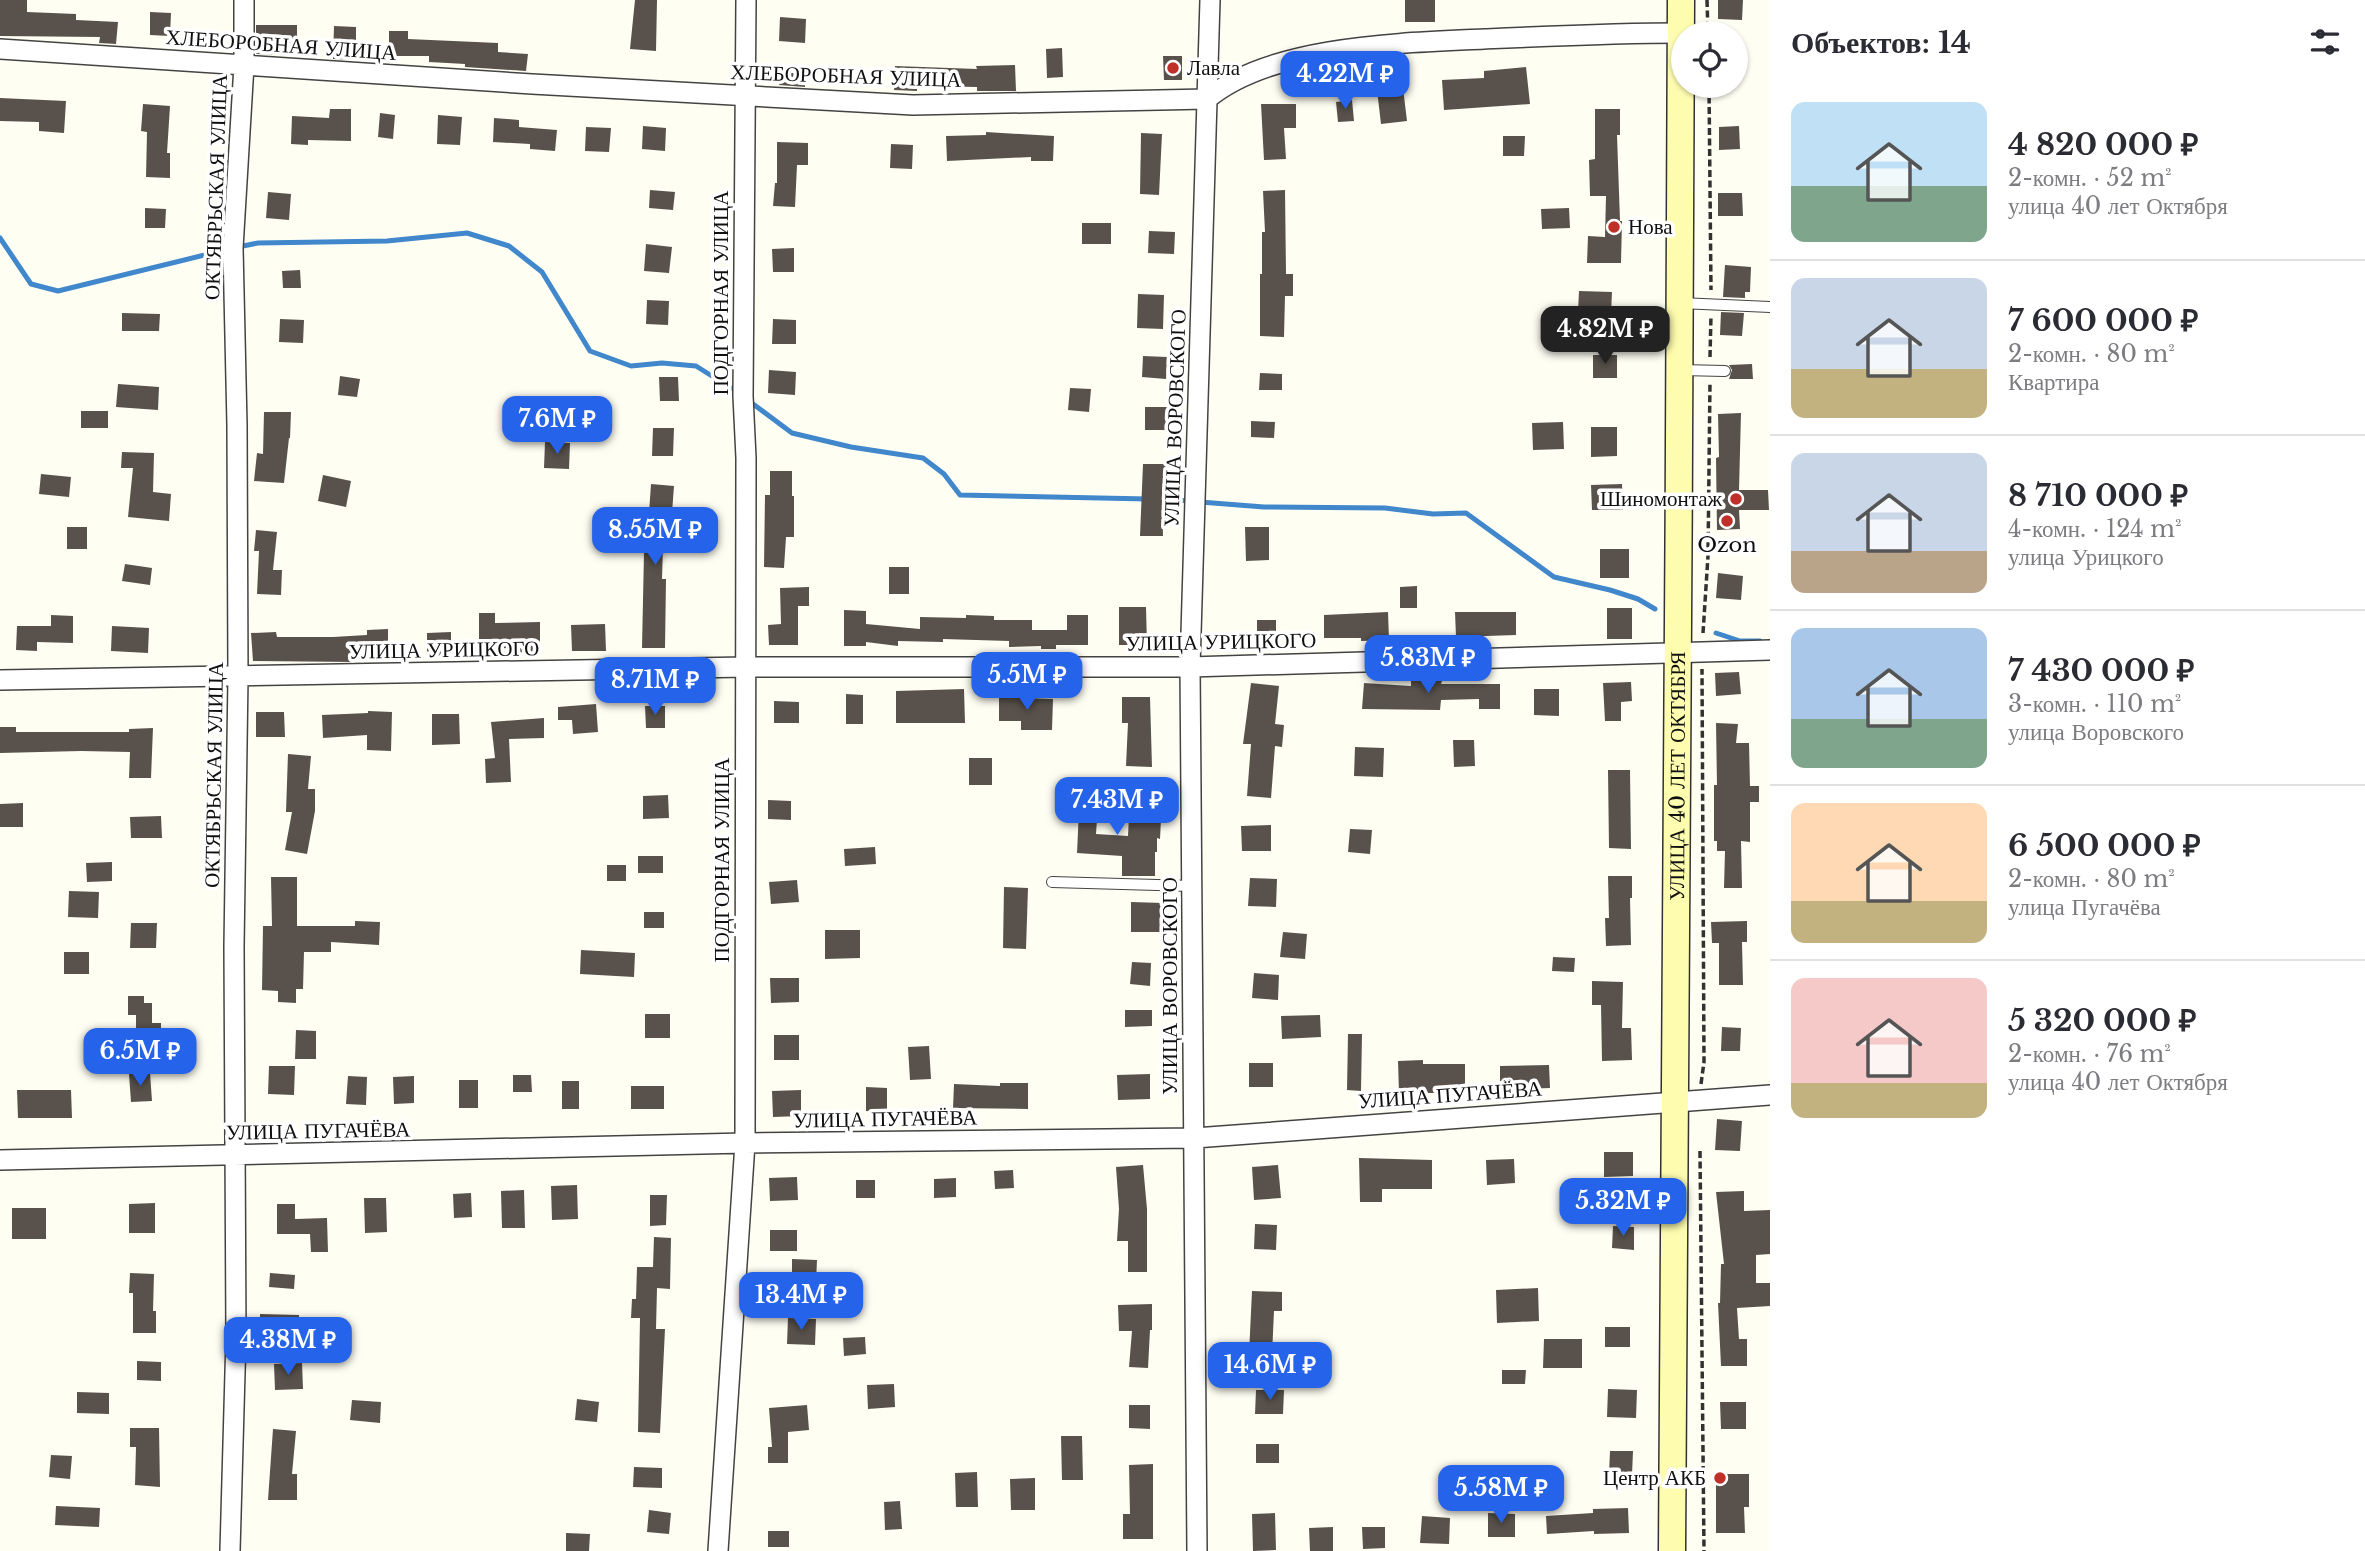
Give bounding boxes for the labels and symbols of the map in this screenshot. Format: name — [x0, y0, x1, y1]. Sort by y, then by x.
street label: ХЛЕБОРОБНАЯ УЛИЦА — [165, 24, 398, 66]
pin: 4.22M ₽ — [1280, 52, 1410, 111]
place label: Лавла — [1187, 55, 1241, 81]
street label: ХЛЕБОРОБНАЯ УЛИЦА — [730, 59, 963, 93]
marker: Лавла — [1165, 60, 1181, 76]
street label: ОКТЯБРЬСКАЯ УЛИЦА — [199, 73, 233, 300]
street label: ПОДГОРНАЯ УЛИЦА — [708, 190, 734, 395]
place label: Нова — [1628, 214, 1673, 240]
marker: Нова — [1606, 219, 1622, 235]
pin: 4.82M ₽ — [1540, 306, 1670, 366]
street label: УЛИЦА ВОРОВСКОГО — [1158, 309, 1192, 527]
pin: 7.6M ₽ — [500, 396, 614, 456]
place label: Шиномонтаж — [1600, 486, 1722, 512]
marker: Шиномонтаж — [1728, 491, 1744, 507]
pin: 8.55M ₽ — [590, 508, 720, 567]
marker: Ozon — [1719, 513, 1735, 529]
place label: Ozon — [1697, 532, 1757, 558]
street label: УЛИЦА УРИЦКОГО — [1125, 627, 1317, 657]
street label: УЛИЦА УРИЦКОГО — [348, 635, 540, 665]
pin: 5.83M ₽ — [1363, 636, 1493, 695]
street label: УЛИЦА 40 ЛЕТ ОКТЯБРЯ — [1664, 651, 1691, 901]
pin: 5.5M ₽ — [970, 652, 1084, 712]
pin: 8.71M ₽ — [590, 658, 720, 717]
street label: ОКТЯБРЬСКАЯ УЛИЦА — [199, 661, 229, 888]
street label: ПОДГОРНАЯ УЛИЦА — [709, 757, 735, 962]
pin: 7.43M ₽ — [1052, 778, 1182, 837]
street label: УЛИЦА ВОРОВСКОГО — [1157, 877, 1183, 1095]
pin: 6.5M ₽ — [83, 1028, 197, 1088]
street label: УЛИЦА ПУГАЧЁВА — [1357, 1076, 1544, 1114]
street label: УЛИЦА ПУГАЧЁВА — [793, 1104, 978, 1134]
street label: УЛИЦА ПУГАЧЁВА — [226, 1116, 411, 1146]
pin: 5.32M ₽ — [1558, 1178, 1688, 1238]
pin: 13.4M ₽ — [736, 1272, 866, 1332]
pin: 4.38M ₽ — [223, 1318, 353, 1377]
pin: 14.6M ₽ — [1205, 1342, 1335, 1402]
place label: Центр АКБ — [1603, 1465, 1706, 1491]
pin: 5.58M ₽ — [1436, 1466, 1566, 1525]
marker: Центр АКБ — [1712, 1470, 1728, 1486]

